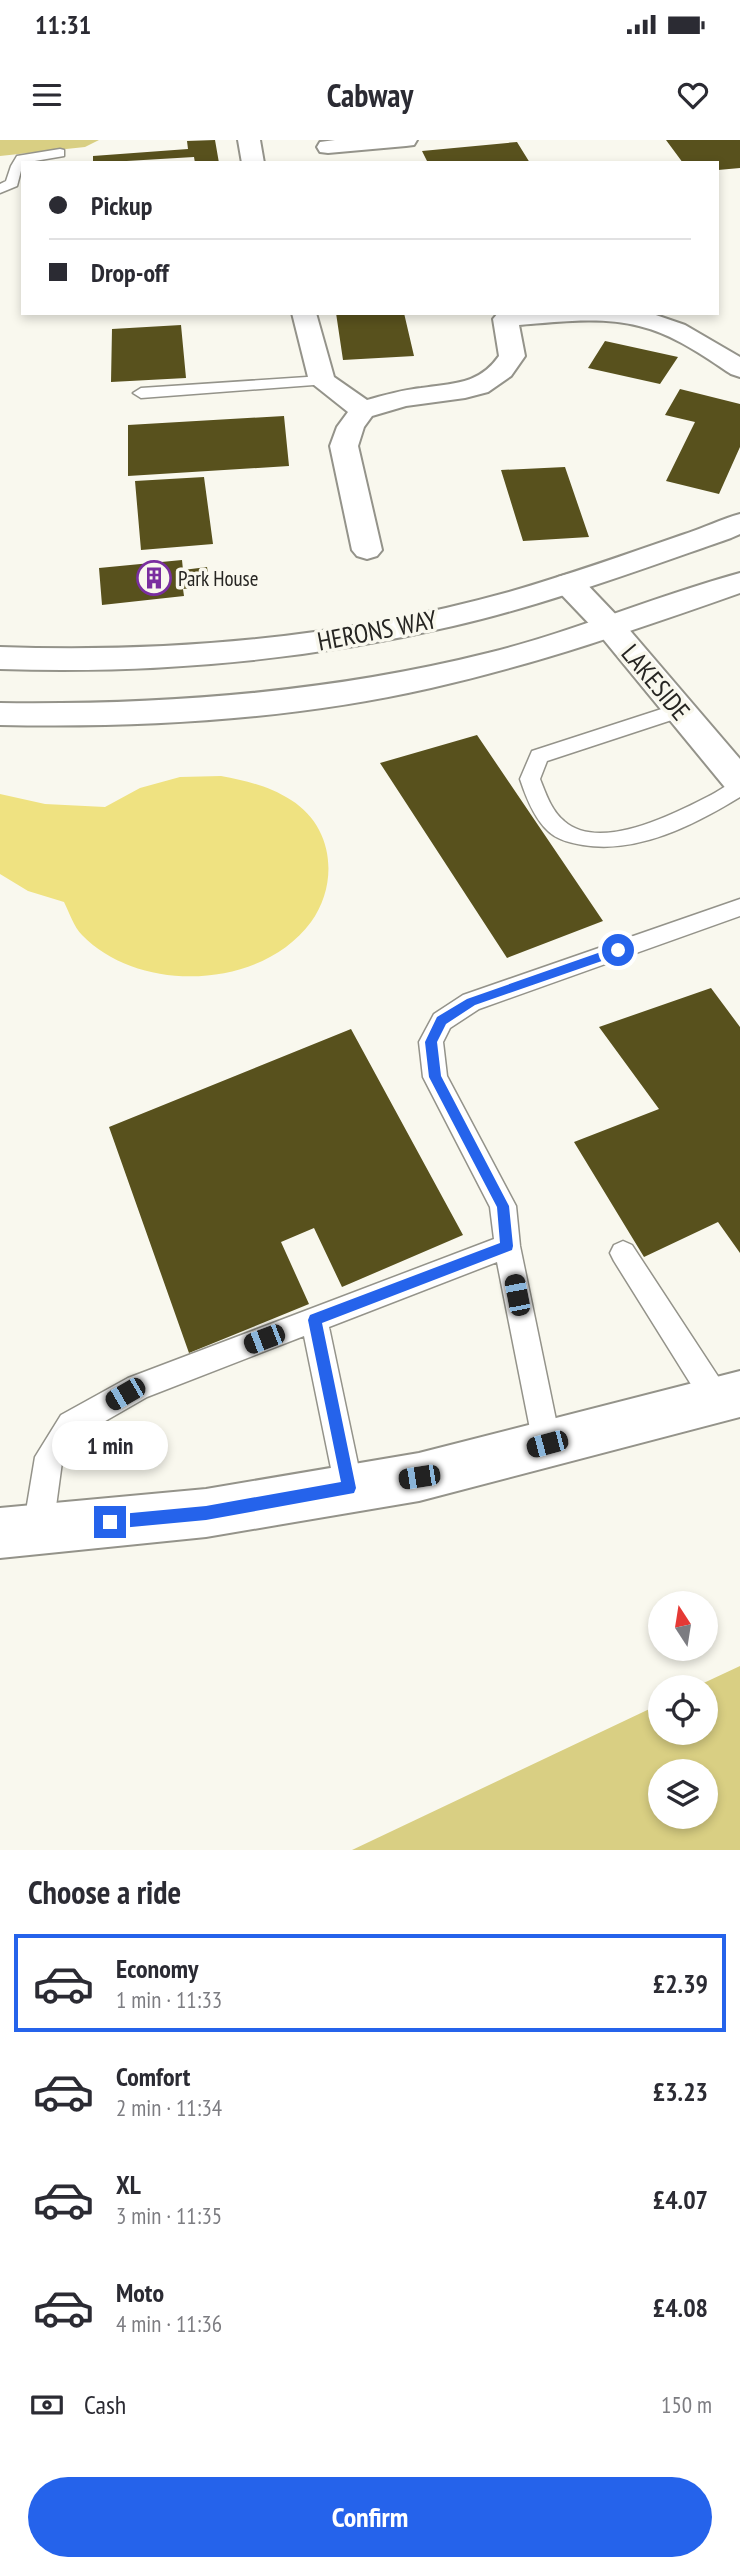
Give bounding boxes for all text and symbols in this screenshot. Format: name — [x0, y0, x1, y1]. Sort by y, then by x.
text: 11:31 — [35, 8, 91, 41]
text: Cabway — [327, 74, 413, 116]
icon: menu — [28, 76, 66, 114]
icon: heart — [674, 76, 712, 114]
text: Pickup — [91, 189, 152, 222]
text: Drop-off — [91, 256, 169, 289]
building icon: Park House — [135, 559, 173, 597]
place label: Park House — [178, 565, 258, 592]
street label: HERONS WAY — [315, 602, 440, 658]
street label: LAKESIDE — [615, 637, 697, 727]
route start — [602, 934, 634, 966]
car — [503, 1272, 532, 1318]
car — [241, 1322, 288, 1356]
car — [102, 1374, 149, 1414]
callout: 1 min — [52, 1420, 168, 1470]
car — [524, 1428, 571, 1460]
text: 1 min — [87, 1431, 133, 1460]
car — [397, 1463, 442, 1491]
route end — [94, 1506, 126, 1538]
north arrow — [648, 1591, 718, 1661]
map controls — [648, 1591, 718, 1829]
button: locate — [648, 1675, 718, 1745]
button: layers — [648, 1759, 718, 1829]
text: Choose a ride — [28, 1871, 181, 1913]
icon: car — [32, 1952, 95, 2015]
text: Economy — [116, 1952, 198, 1985]
text: £2.39 — [653, 1967, 708, 2000]
text: 1 min · 11:33 — [116, 1985, 222, 2014]
icon: car — [32, 2060, 95, 2123]
text: Comfort — [116, 2060, 190, 2093]
text: £3.23 — [653, 2075, 708, 2108]
text: 2 min · 11:34 — [116, 2093, 222, 2122]
icon: car — [32, 2168, 95, 2231]
text: XL — [116, 2168, 141, 2201]
text: £4.07 — [653, 2183, 708, 2216]
text: 3 min · 11:35 — [116, 2201, 222, 2230]
icon: car — [32, 2276, 95, 2339]
text: Moto — [116, 2276, 164, 2309]
text: £4.08 — [653, 2291, 708, 2324]
text: 4 min · 11:36 — [116, 2309, 222, 2338]
icon: cash — [28, 2386, 66, 2424]
text: Cash — [84, 2388, 126, 2421]
text: 150 m — [661, 2390, 712, 2419]
button: Confirm — [28, 2477, 712, 2557]

